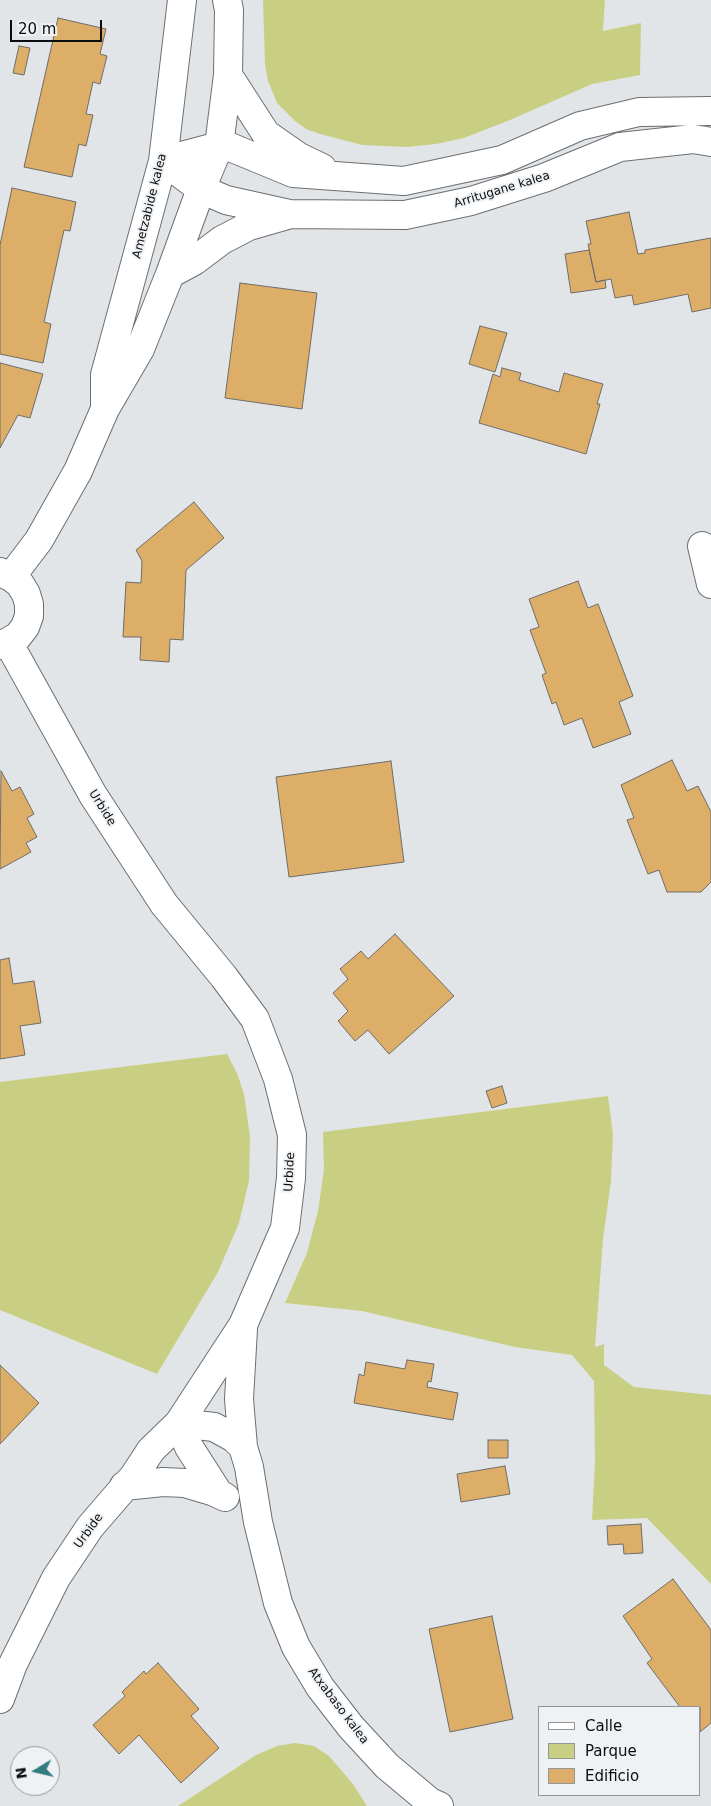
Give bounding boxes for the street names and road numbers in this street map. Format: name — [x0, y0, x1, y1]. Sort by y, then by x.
street label: Ametzabide kalea — [130, 152, 170, 260]
street label: Arritugane kalea — [452, 169, 552, 211]
street label: Urbide — [85, 787, 119, 829]
street label: Urbide — [282, 1152, 298, 1192]
street label: Urbide — [72, 1511, 106, 1551]
street label: Atxabaso kalea — [305, 1665, 371, 1747]

